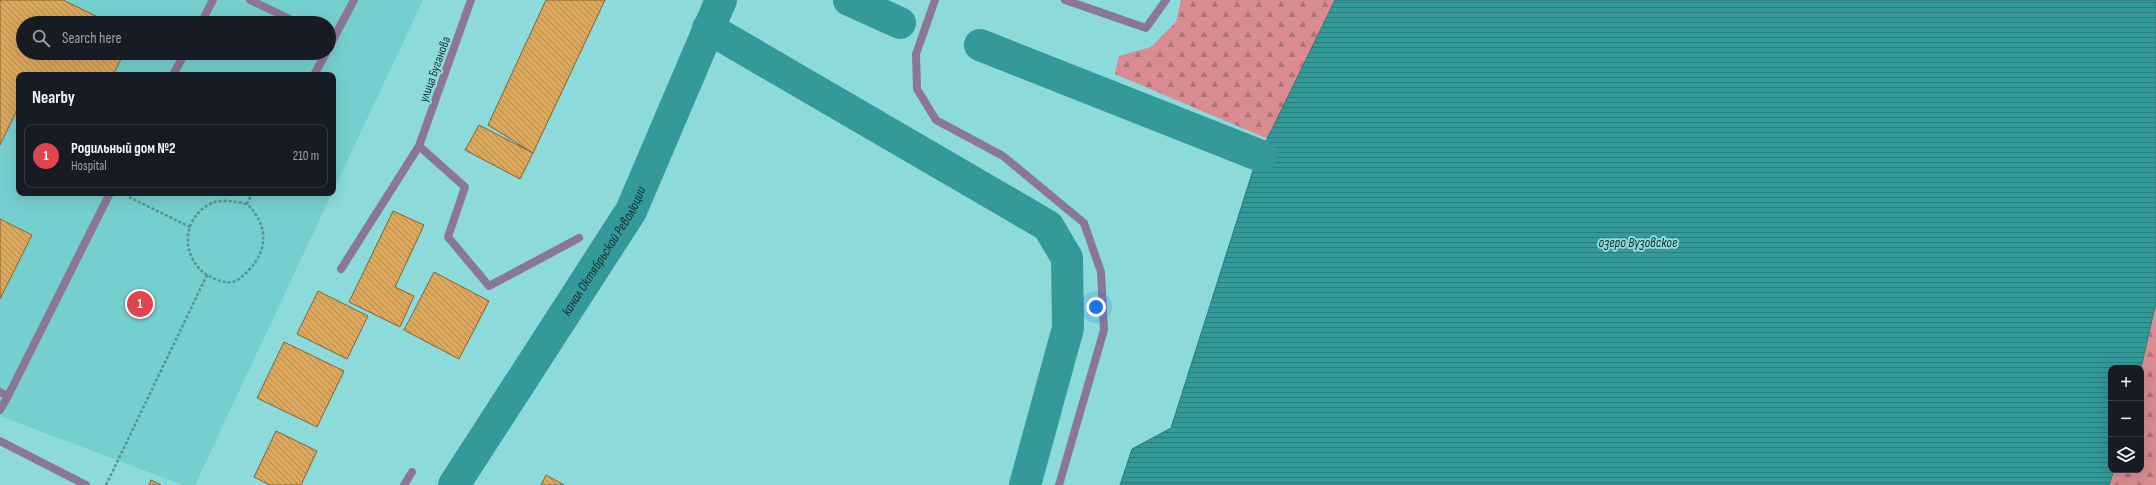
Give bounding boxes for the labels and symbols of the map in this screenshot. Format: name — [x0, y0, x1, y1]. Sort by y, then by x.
street label: улица Буганова — [416, 34, 454, 104]
water label: канал Октябрьской Революции — [558, 184, 650, 319]
water label: озеро Вузовское — [1599, 234, 1678, 251]
pin: 1 — [127, 289, 153, 319]
your location — [1086, 297, 1106, 317]

